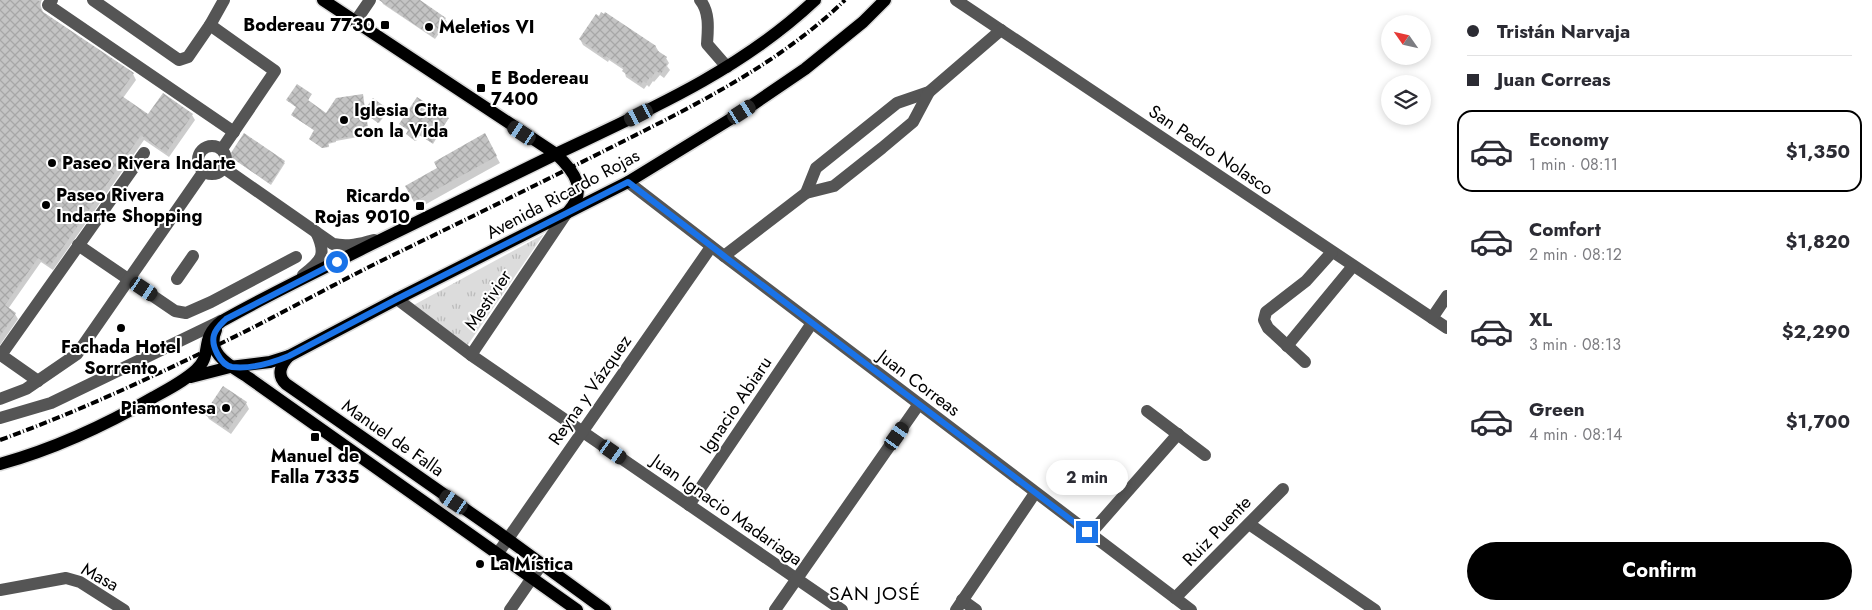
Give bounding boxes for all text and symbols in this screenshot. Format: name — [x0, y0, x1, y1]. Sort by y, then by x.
place label: Bodereau 7730 — [243, 12, 375, 38]
place label: Meletios VI — [439, 14, 534, 40]
north arrow — [1381, 15, 1431, 65]
map controls — [1381, 15, 1431, 125]
text: Tristán Narvaja — [1497, 18, 1630, 45]
marker: Bodereau 7730 — [379, 19, 391, 31]
marker: Meletios VI — [423, 21, 435, 33]
place label: E Bodereau 7400 — [491, 65, 589, 112]
text: Juan Correas — [1497, 66, 1611, 93]
button: layers — [1381, 75, 1431, 125]
marker: E Bodereau 7400 — [475, 82, 487, 94]
place label: Iglesia Cita con la Vida — [354, 97, 448, 144]
car — [725, 98, 758, 126]
street label: San Pedro Nolasco — [1143, 99, 1279, 202]
car — [622, 102, 655, 128]
marker: Iglesia Cita con la Vida — [338, 114, 350, 126]
car — [505, 118, 538, 148]
text: Economy — [1529, 126, 1609, 153]
icon: car — [1469, 129, 1514, 174]
text: $1,350 — [1786, 138, 1850, 165]
street label: Avenida Ricardo Rojas — [482, 143, 644, 245]
place label: Paseo Rivera Indarte — [62, 150, 236, 176]
text: 1 min · 08:11 — [1529, 153, 1618, 176]
marker: Paseo Rivera Indarte — [46, 157, 58, 169]
place label: Paseo Rivera Indarte Shopping — [56, 182, 202, 229]
place label: Ricardo Rojas 9010 — [314, 183, 410, 230]
marker: Paseo Rivera Indarte Shopping — [40, 199, 52, 211]
marker: Ricardo Rojas 9010 — [414, 200, 426, 212]
text: Comfort — [1529, 216, 1601, 243]
icon: car — [1469, 219, 1514, 264]
text: $1,820 — [1785, 228, 1850, 255]
text: 2 min · 08:12 — [1529, 243, 1622, 266]
route start — [326, 251, 348, 273]
street label: Mestivier — [458, 264, 518, 336]
car — [127, 274, 160, 304]
text: XL — [1529, 306, 1552, 333]
icon: car — [1469, 309, 1514, 354]
text: $2,290 — [1782, 318, 1850, 345]
marker: Fachada Hotel Sorrento — [115, 322, 127, 334]
street label: Reyna y Vázquez — [542, 329, 638, 450]
text: 3 min · 08:13 — [1529, 333, 1621, 356]
place label: Fachada Hotel Sorrento — [61, 334, 181, 381]
street label: Juan Correas — [871, 342, 965, 422]
street label: Ignacio Abiaru — [694, 351, 778, 459]
street label: Manuel de Falla — [336, 393, 450, 483]
place label: Piamontesa — [120, 395, 216, 421]
text: Green — [1529, 396, 1585, 423]
icon: car — [1469, 399, 1514, 444]
marker: Piamontesa — [220, 402, 232, 414]
text: $1,700 — [1786, 408, 1850, 435]
car — [882, 419, 911, 453]
text: 4 min · 08:14 — [1529, 423, 1622, 446]
marker: Manuel de Falla 7335 — [309, 431, 321, 443]
car — [596, 437, 629, 467]
place label: Manuel de Falla 7335 — [271, 443, 359, 490]
street label: Juan Ignacio Madariaga — [645, 447, 808, 572]
callout: 2 min — [1046, 460, 1128, 494]
text: 2 min — [1066, 466, 1108, 489]
car — [437, 487, 470, 517]
street label: Ruiz Puente — [1177, 490, 1257, 572]
route end — [1076, 521, 1098, 543]
button: Confirm — [1467, 542, 1852, 600]
place label: La Mística — [490, 551, 573, 577]
street label: Masa — [77, 556, 123, 598]
marker: La Mística — [474, 558, 486, 570]
district label: SAN JOSÉ — [829, 580, 921, 607]

